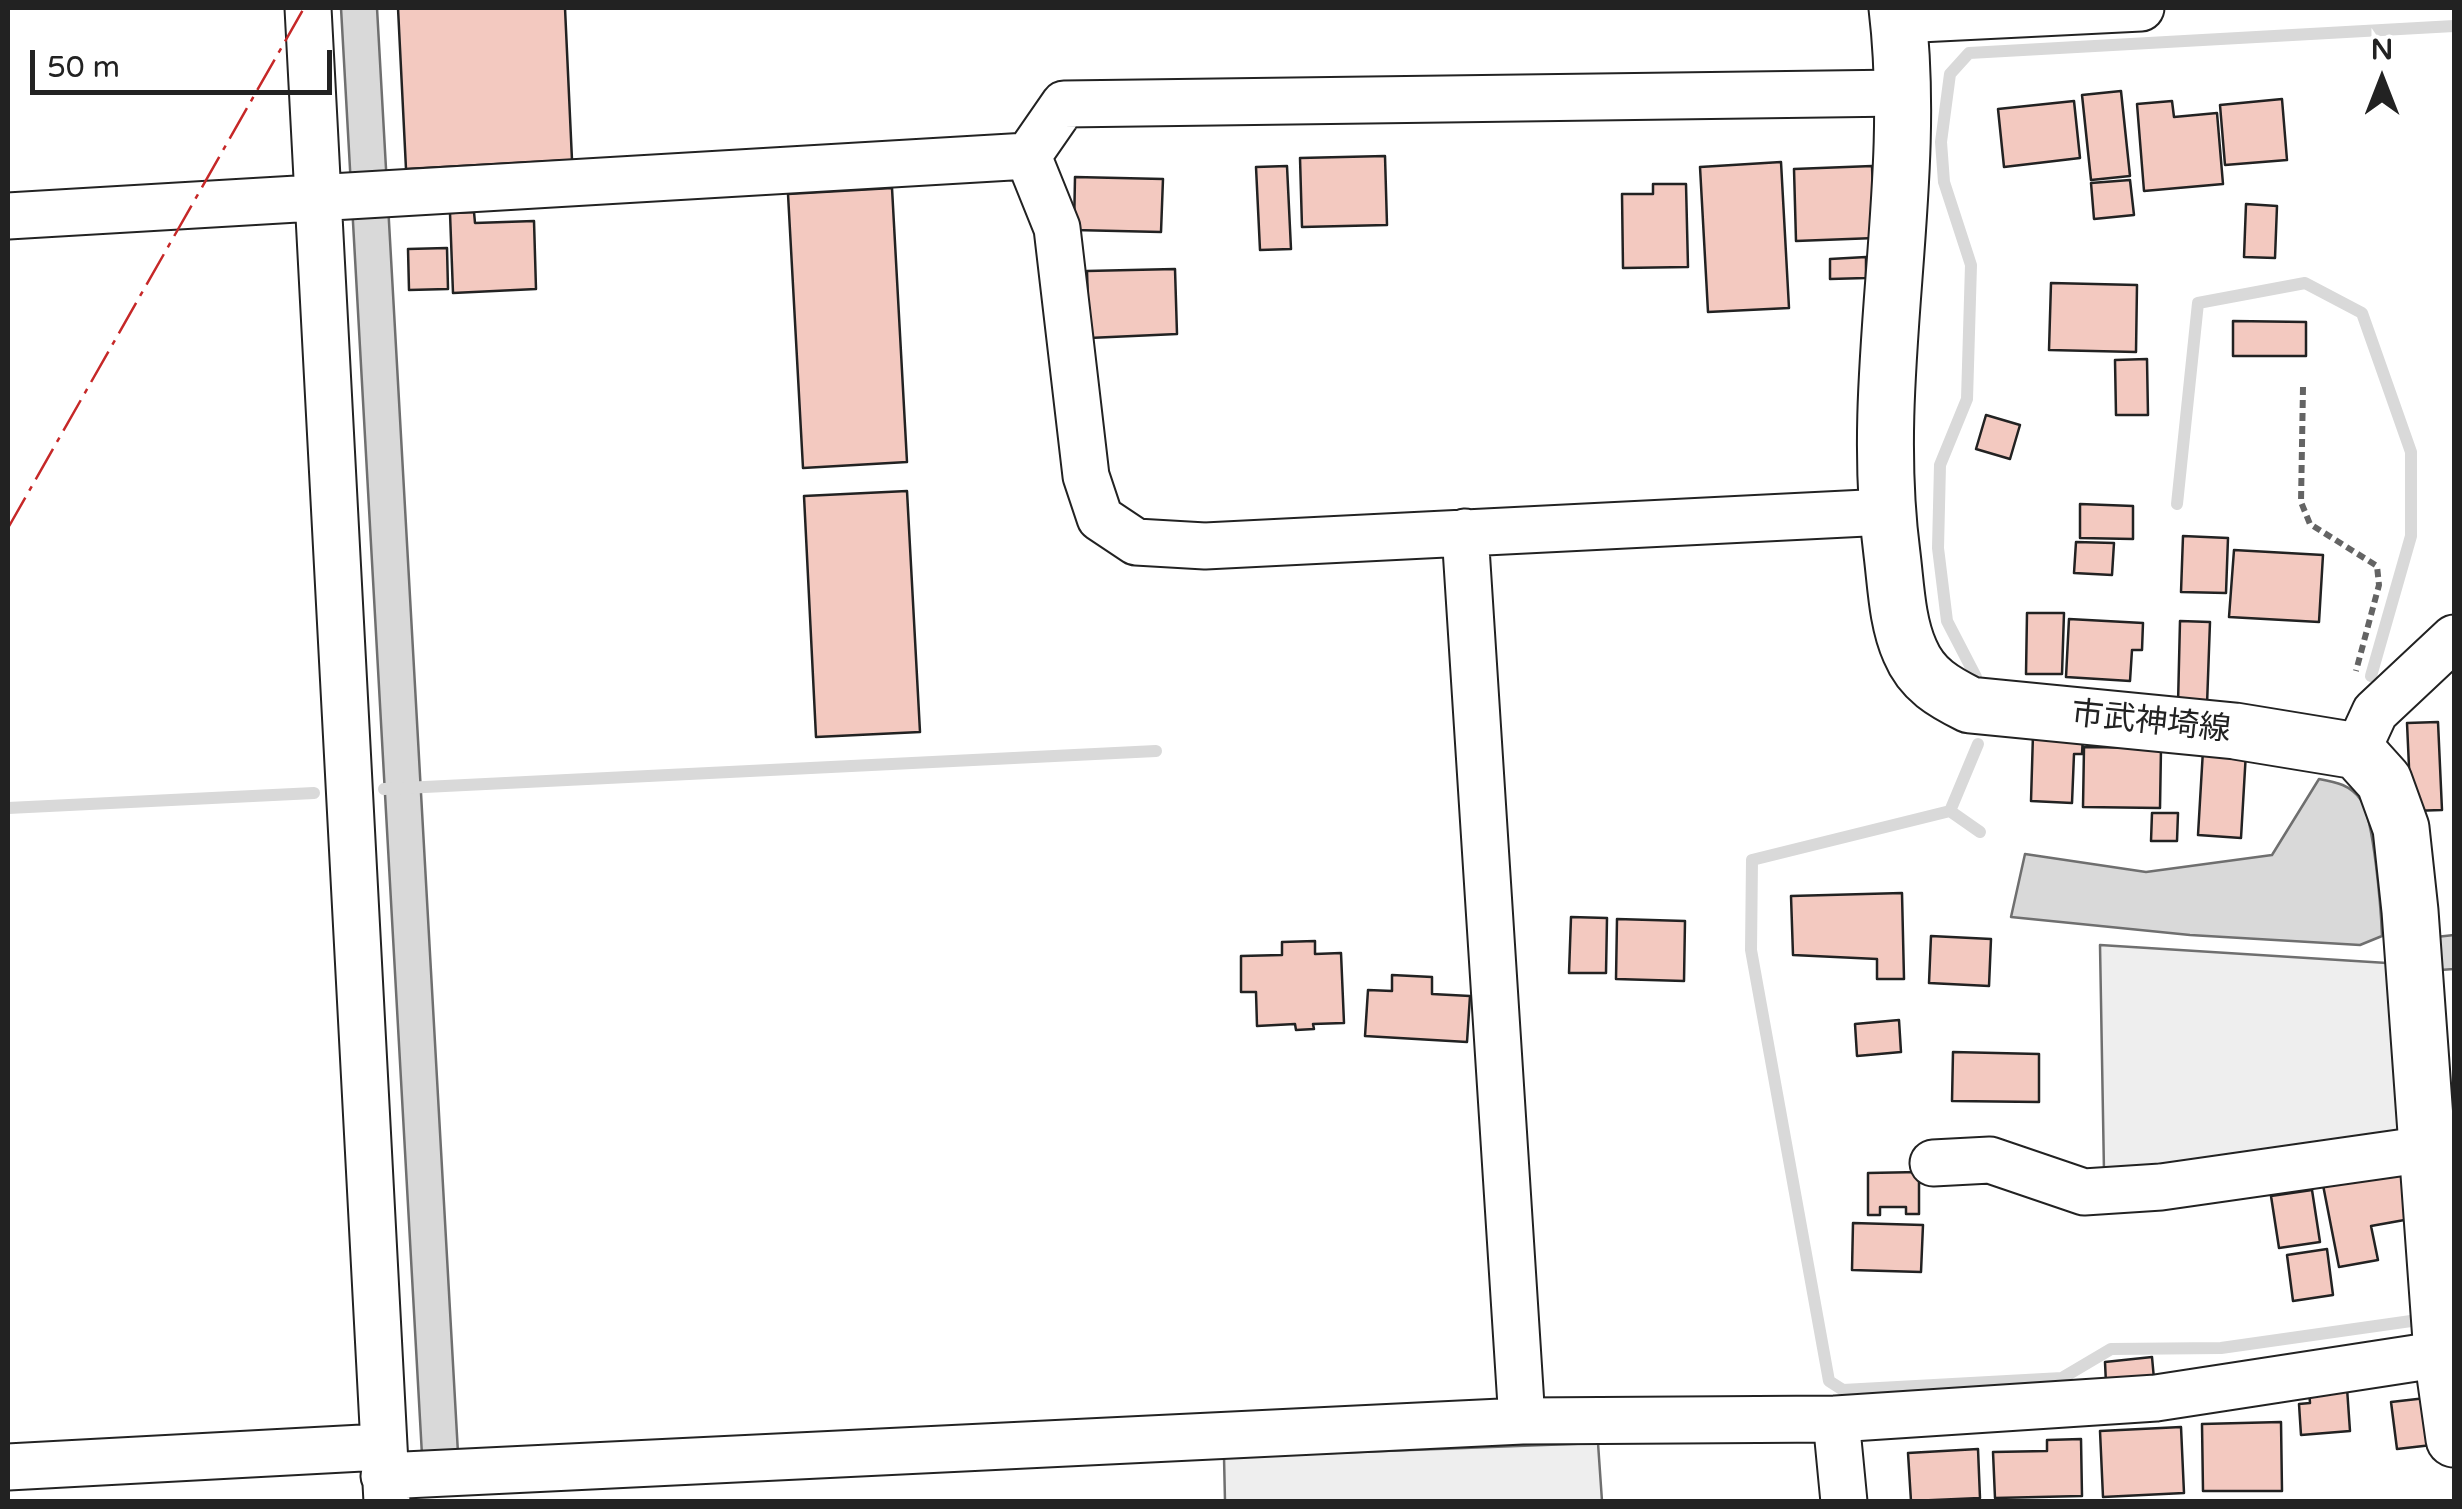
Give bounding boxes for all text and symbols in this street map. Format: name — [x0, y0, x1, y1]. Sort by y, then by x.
scale bar — [35, 30, 338, 92]
north arrow — [2332, 30, 2432, 130]
text: N — [2371, 33, 2393, 67]
text: 50 m — [47, 49, 120, 86]
street label: 市武神埼線 — [2069, 696, 2233, 750]

